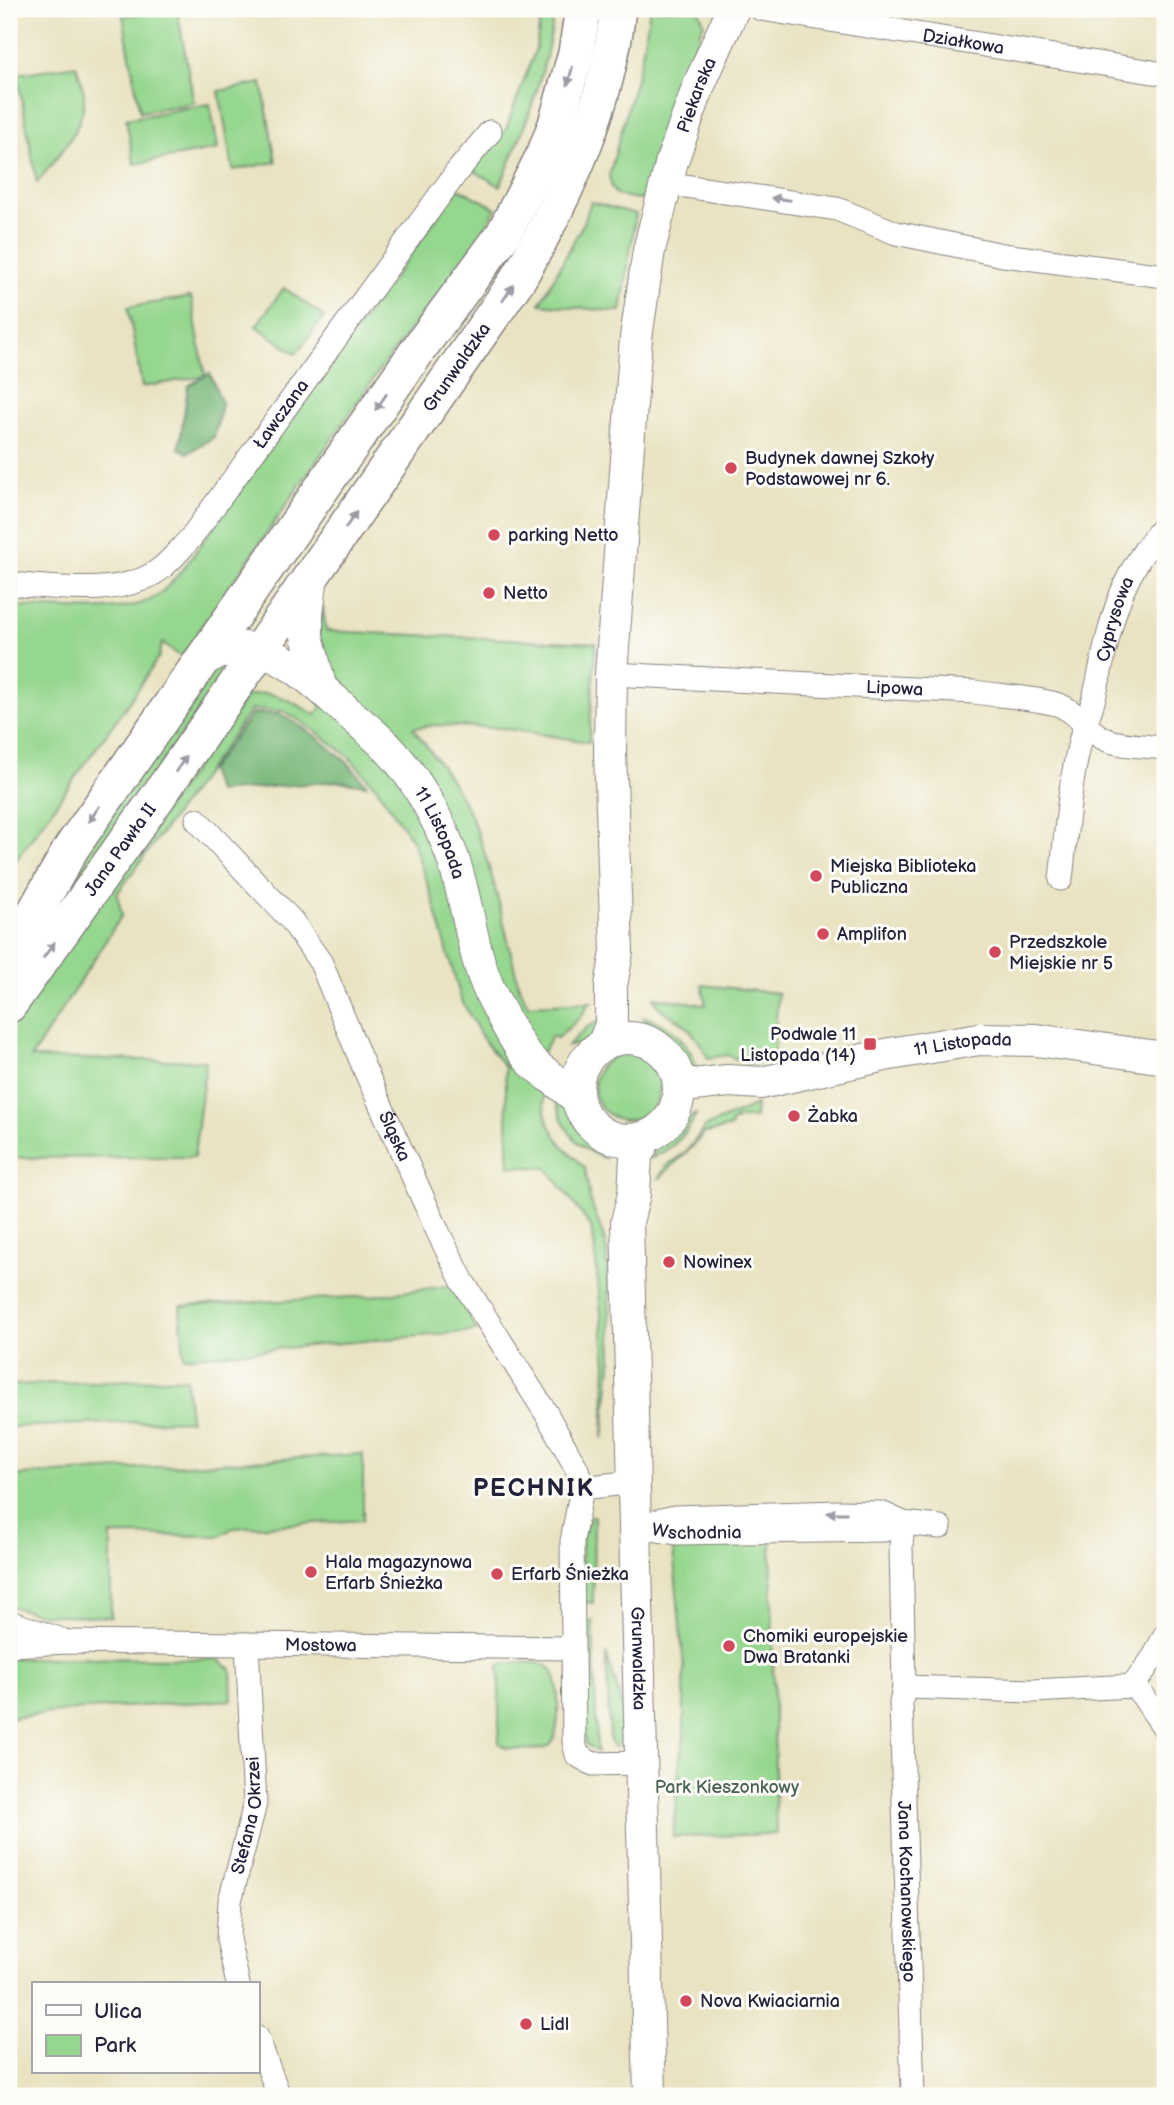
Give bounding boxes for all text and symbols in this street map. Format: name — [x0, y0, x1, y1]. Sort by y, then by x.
street label: Działkowa — [921, 25, 1006, 58]
street label: Piekarska — [672, 54, 721, 136]
one-way arrow — [565, 65, 575, 86]
one-way arrow — [769, 194, 791, 205]
one-way arrow — [502, 283, 515, 303]
street label: Grunwaldzka — [418, 319, 495, 416]
street label: Ławczana — [249, 375, 313, 453]
one-way arrow — [375, 393, 388, 412]
place label: Budynek dawnej Szkoły Podstawowej nr 6. — [745, 448, 935, 490]
marker: Budynek dawnej Szkoły Podstawowej nr 6. — [723, 460, 739, 476]
one-way arrow — [344, 511, 358, 529]
place label: parking Netto — [508, 525, 619, 546]
marker: parking Netto — [486, 527, 502, 543]
street label: Cyprysowa — [1092, 573, 1138, 664]
place label: Netto — [503, 583, 548, 604]
marker: Netto — [481, 585, 497, 601]
street label: Lipowa — [866, 676, 924, 700]
one-way arrow — [174, 755, 188, 773]
street label: 11 Listopada — [410, 783, 469, 881]
street label: Jana Pawła II — [80, 799, 160, 900]
one-way arrow — [88, 804, 101, 824]
place label: Miejska Biblioteka Publiczna — [830, 856, 976, 898]
marker: Miejska Biblioteka Publiczna — [808, 868, 824, 884]
place label: Amplifon — [837, 924, 907, 945]
marker: Amplifon — [815, 926, 831, 942]
place label: Przedszkole Miejskie nr 5 — [1009, 932, 1113, 974]
one-way arrow — [41, 941, 56, 959]
marker: Przedszkole Miejskie nr 5 — [987, 944, 1003, 960]
place label: Podwale 11 Listopada (14) — [740, 1024, 856, 1066]
street label: 11 Listopada — [912, 1028, 1012, 1060]
marker: Podwale 11 Listopada (14) — [862, 1036, 878, 1052]
place label: Żabka — [807, 1105, 858, 1127]
street label: Śląska — [374, 1107, 415, 1165]
marker: Żabka — [786, 1108, 802, 1124]
place label: Nowinex — [683, 1252, 753, 1273]
marker: Nowinex — [661, 1254, 677, 1270]
district label: PECHNIK — [473, 1474, 595, 1503]
one-way arrow — [826, 1507, 848, 1519]
street label: Wschodnia — [650, 1519, 742, 1544]
place label: Hala magazynowa Erfarb Śnieżka — [325, 1552, 472, 1594]
place label: Erfarb Śnieżka — [511, 1562, 629, 1585]
marker: Hala magazynowa Erfarb Śnieżka — [303, 1564, 319, 1580]
marker: Erfarb Śnieżka — [489, 1566, 505, 1582]
street label: Grunwaldzka — [627, 1606, 650, 1711]
place label: Chomiki europejskie Dwa Bratanki — [743, 1626, 908, 1668]
street label: Mostowa — [285, 1634, 357, 1656]
marker: Chomiki europejskie Dwa Bratanki — [721, 1638, 737, 1654]
street label: Stefana Okrzei — [227, 1756, 266, 1876]
park label: Park Kieszonkowy — [655, 1777, 800, 1798]
street label: Jana Kochanowskiego — [893, 1800, 920, 1983]
legend — [32, 1982, 259, 2074]
place label: Nova Kwiaciarnia — [700, 1991, 840, 2012]
marker: Nova Kwiaciarnia — [678, 1993, 694, 2009]
text: Ulica — [94, 1999, 142, 2024]
place label: Lidl — [540, 2014, 569, 2035]
marker: Lidl — [518, 2016, 534, 2032]
text: Park — [94, 2033, 137, 2058]

